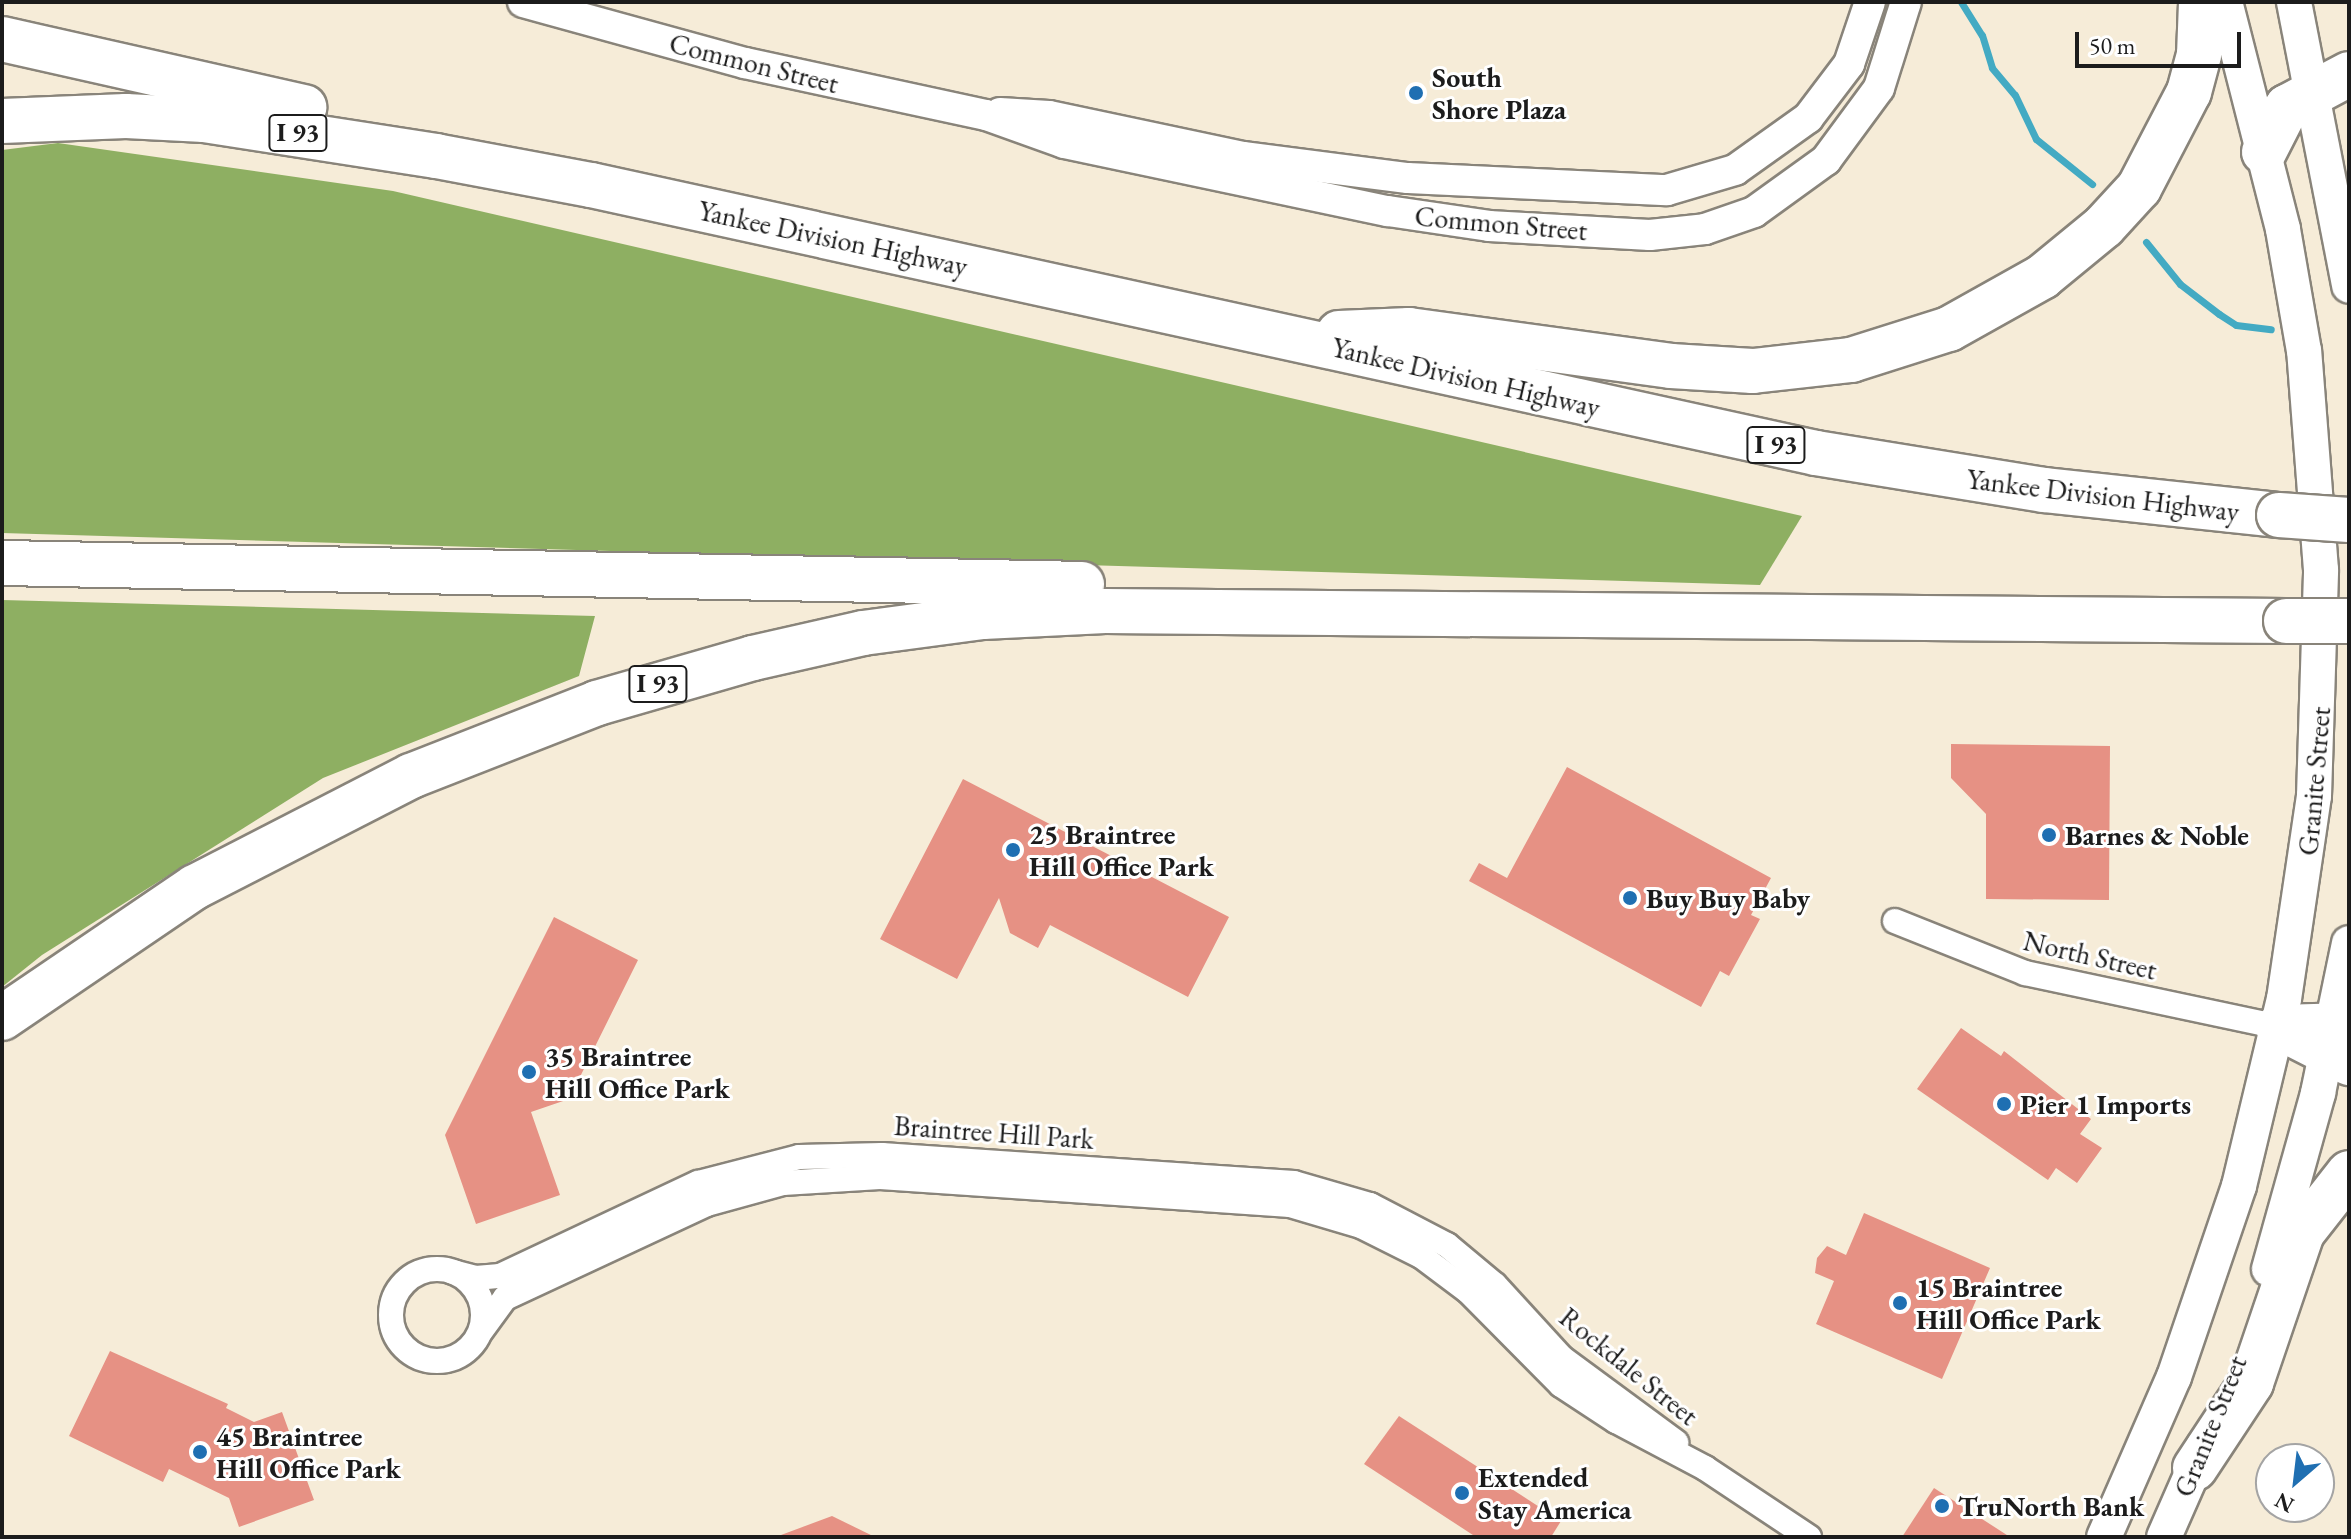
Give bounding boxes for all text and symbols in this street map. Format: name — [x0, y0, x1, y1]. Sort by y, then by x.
scale bar — [2079, 16, 2245, 66]
street label: Common Street — [666, 26, 842, 100]
text: 50 m — [2089, 30, 2136, 61]
place label: South Shore Plaza — [1432, 60, 1566, 126]
marker: South Shore Plaza — [1407, 84, 1425, 102]
road number: I 93 — [268, 111, 328, 155]
street label: Yankee Division Highway — [695, 193, 971, 283]
street label: Common Street — [1413, 199, 1589, 247]
street label: Yankee Division Highway — [1329, 330, 1603, 424]
road number: I 93 — [1746, 423, 1806, 467]
street label: Yankee Division Highway — [1965, 462, 2241, 528]
road number: I 93 — [628, 662, 688, 706]
street label: Granite Street — [2291, 705, 2337, 857]
place label: 25 Braintree Hill Office Park — [1029, 817, 1214, 883]
place label: Barnes & Noble — [2065, 818, 2249, 852]
marker: Barnes & Noble — [2040, 826, 2058, 844]
marker: 25 Braintree Hill Office Park — [1004, 841, 1022, 859]
place label: Buy Buy Baby — [1646, 881, 1810, 915]
marker: Buy Buy Baby — [1621, 889, 1639, 907]
street label: North Street — [2020, 923, 2160, 987]
place label: 35 Braintree Hill Office Park — [545, 1039, 730, 1105]
marker: 35 Braintree Hill Office Park — [520, 1063, 538, 1081]
place label: Pier 1 Imports — [2020, 1087, 2191, 1121]
marker: Pier 1 Imports — [1995, 1095, 2013, 1113]
street label: Braintree Hill Park — [893, 1108, 1095, 1156]
place label: 15 Braintree Hill Office Park — [1916, 1270, 2101, 1336]
marker: 15 Braintree Hill Office Park — [1891, 1294, 1909, 1312]
street label: Rockdale Street — [1553, 1300, 1705, 1432]
street label: Granite Street — [2166, 1350, 2254, 1502]
place label: 45 Braintree Hill Office Park — [216, 1419, 401, 1485]
marker: 45 Braintree Hill Office Park — [191, 1443, 209, 1461]
north arrow — [2255, 1443, 2335, 1523]
place label: Extended Stay America — [1478, 1460, 1632, 1526]
marker: Extended Stay America — [1453, 1484, 1471, 1502]
text: N — [2270, 1486, 2299, 1520]
place label: TruNorth Bank — [1958, 1489, 2144, 1523]
marker: TruNorth Bank — [1933, 1497, 1951, 1515]

